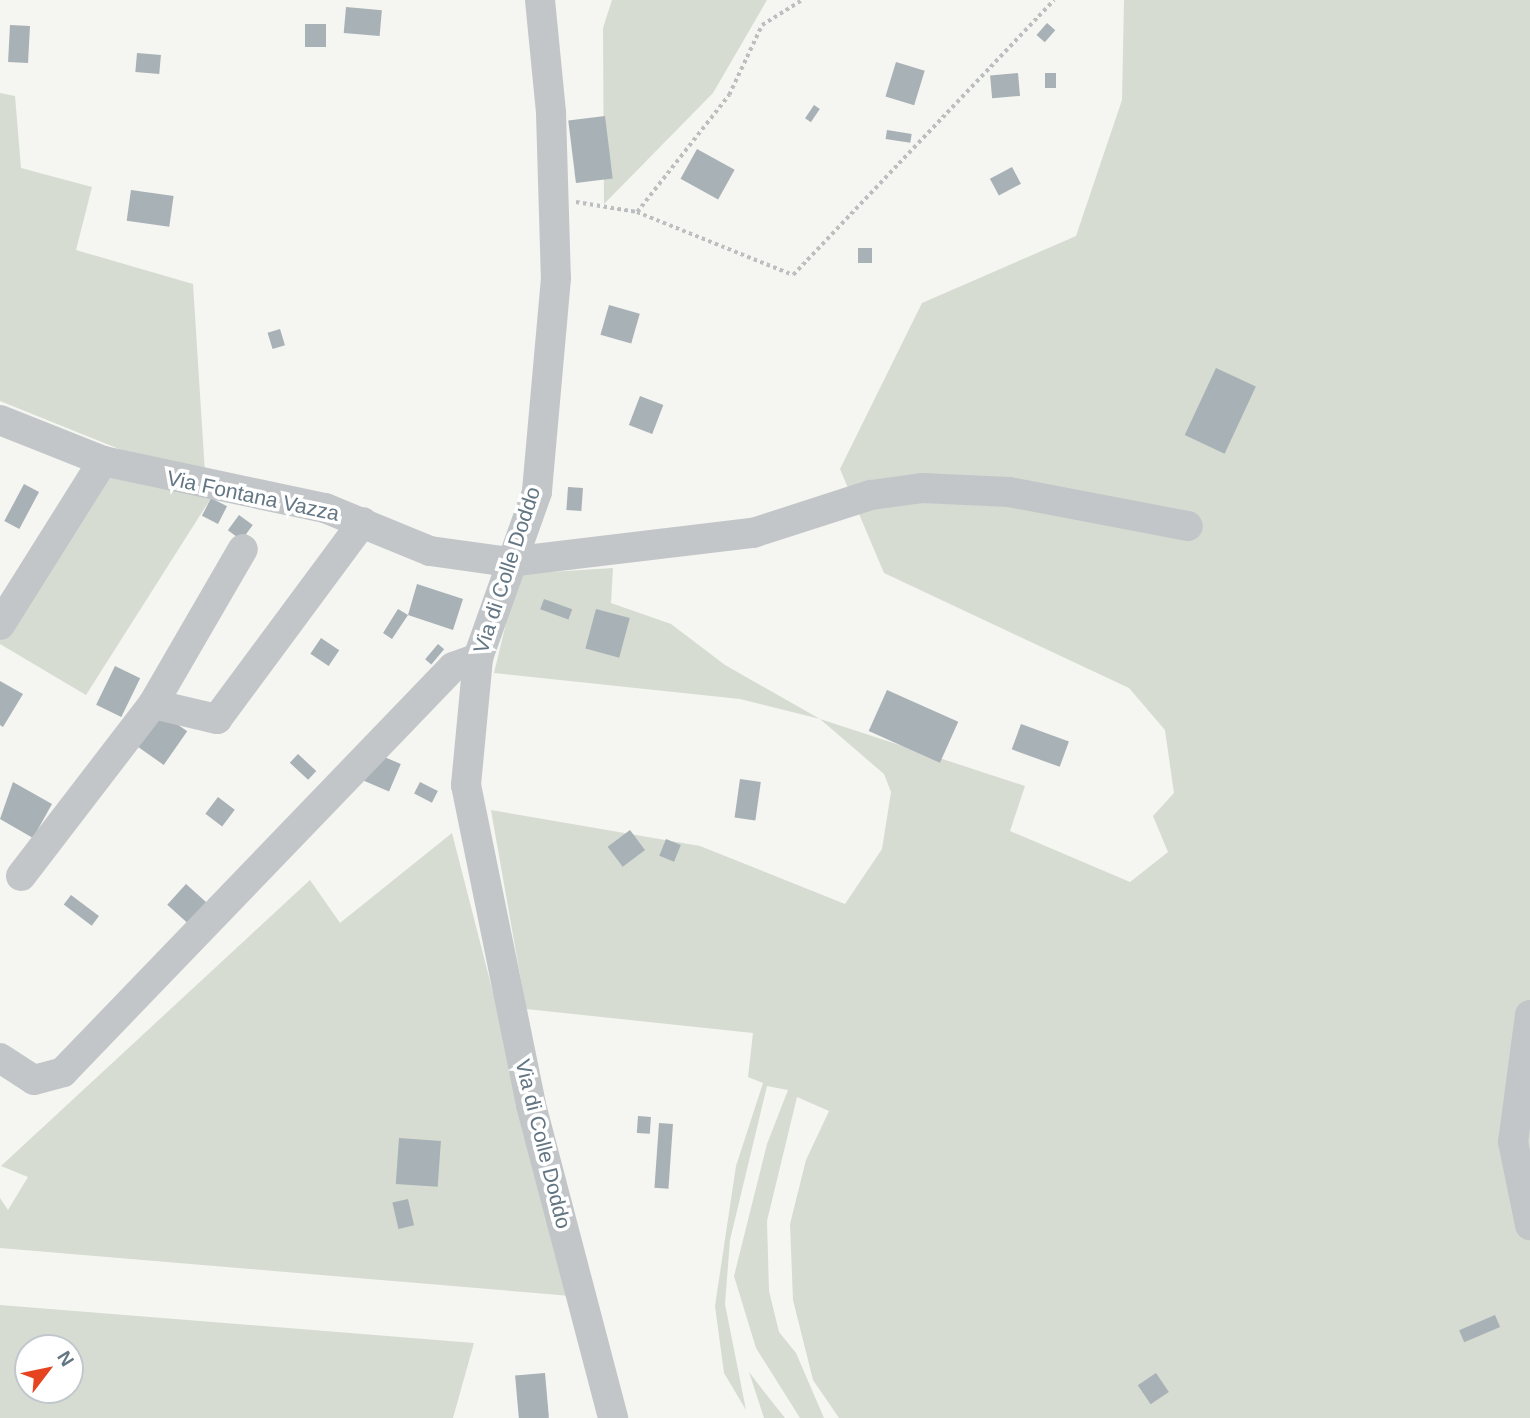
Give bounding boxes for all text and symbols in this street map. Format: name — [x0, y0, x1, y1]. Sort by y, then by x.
street label: Via Fontana Vazza — [165, 465, 341, 527]
street label: Via di Colle Doddo — [468, 484, 546, 656]
street label: Via di Colle Doddo — [510, 1057, 576, 1231]
north arrow — [14, 1334, 84, 1404]
text: N — [53, 1347, 78, 1370]

